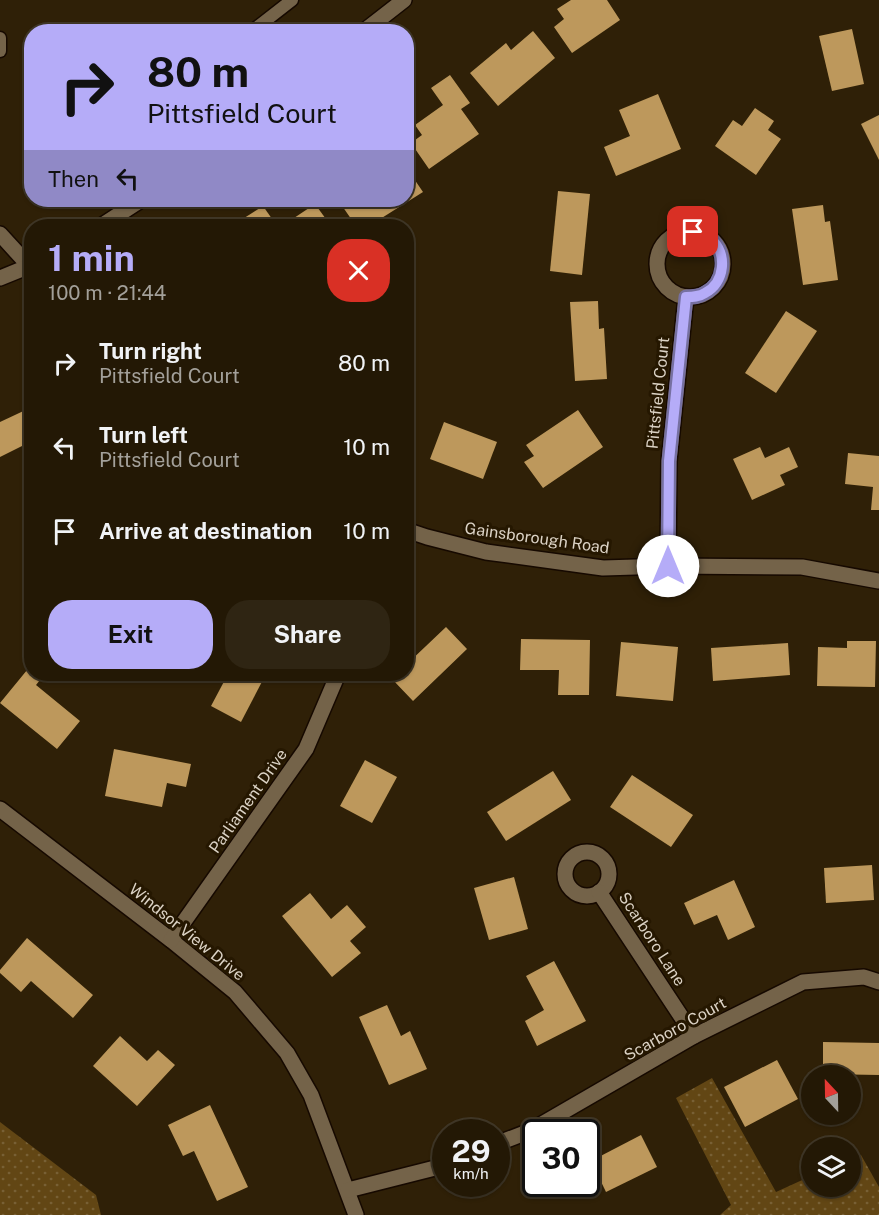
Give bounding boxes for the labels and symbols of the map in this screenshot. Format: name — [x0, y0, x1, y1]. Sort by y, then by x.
pin — [667, 206, 718, 257]
street label: Pittsfield Court — [643, 336, 673, 450]
street label: Gainsborough Road — [463, 518, 611, 558]
position arrow — [636, 534, 700, 598]
street label: Parliament Drive — [205, 745, 291, 857]
street label: Windsor View Drive — [125, 880, 249, 984]
street label: Scarboro Lane — [615, 888, 689, 990]
street label: Scarboro Court — [621, 993, 729, 1065]
north arrow — [801, 1065, 861, 1125]
speed limit sign: 30 — [522, 1119, 600, 1197]

